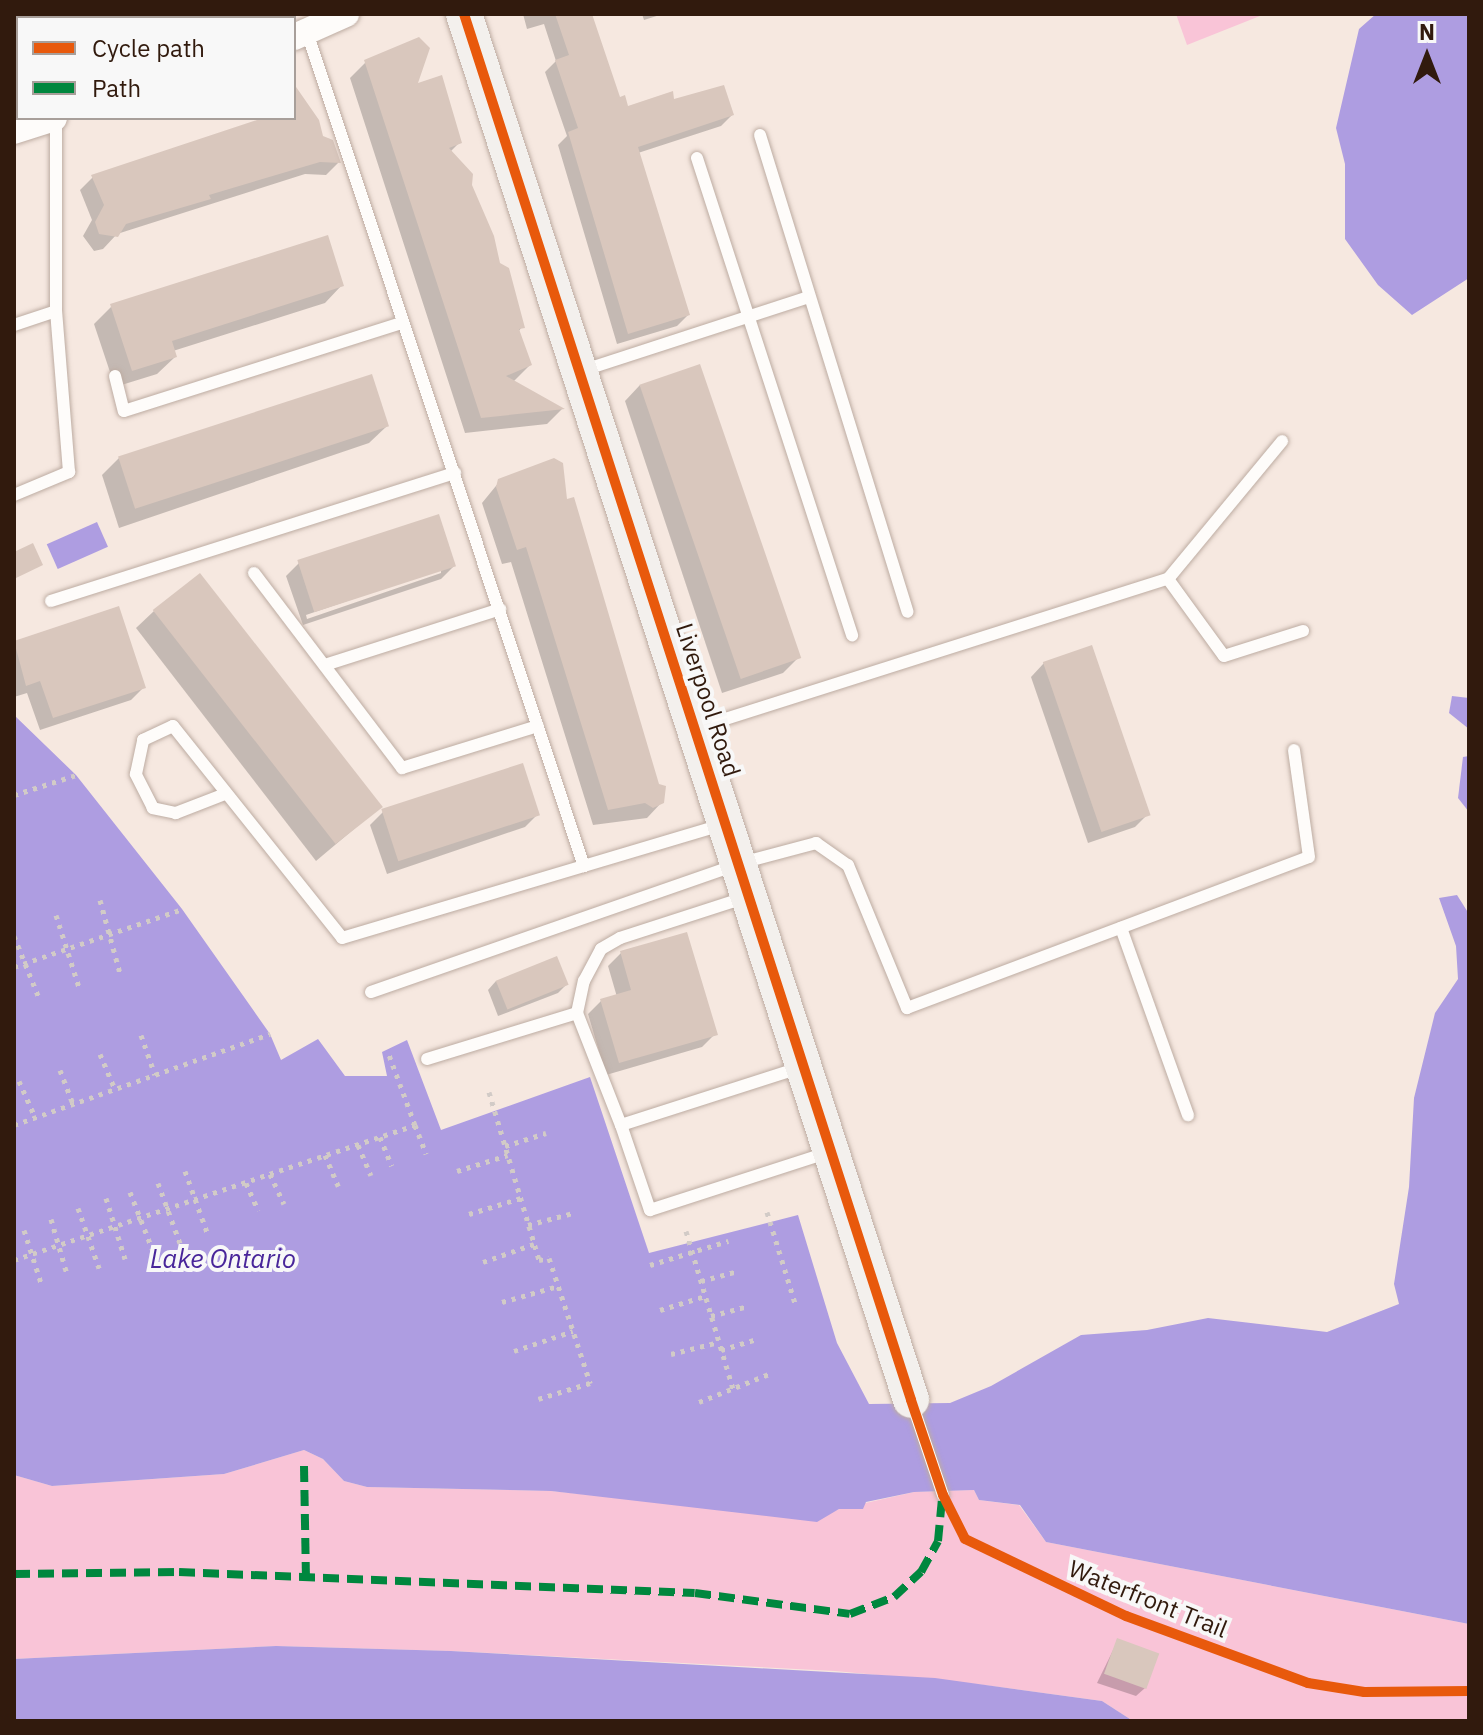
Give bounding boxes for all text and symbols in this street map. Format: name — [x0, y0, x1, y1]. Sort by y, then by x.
legend — [16, 16, 296, 120]
north arrow — [1387, 16, 1467, 96]
text: N — [1419, 17, 1435, 46]
text: Cycle path — [92, 32, 205, 64]
text: Path — [92, 72, 141, 104]
street label: Liverpool Road — [670, 620, 746, 780]
water label: Lake Ontario — [150, 1243, 296, 1275]
street label: Waterfront Trail — [1064, 1554, 1232, 1644]

